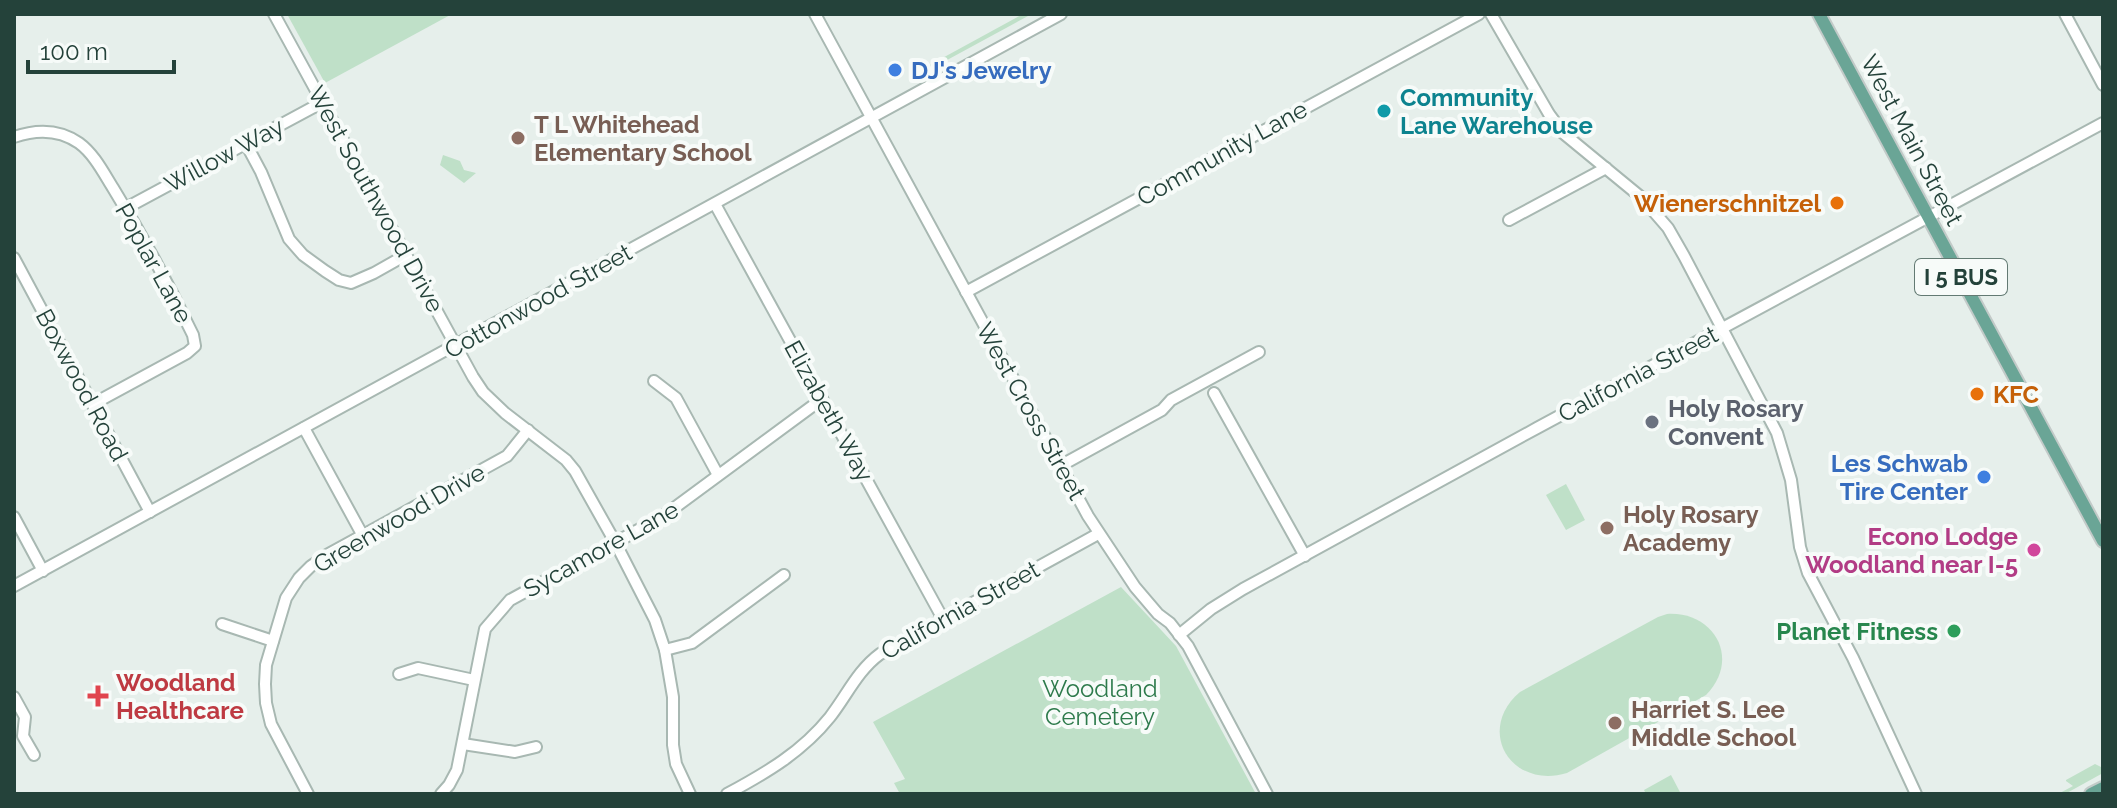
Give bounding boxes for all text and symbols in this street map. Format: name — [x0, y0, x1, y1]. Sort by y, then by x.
scale bar — [28, 24, 174, 74]
text: 100 m — [40, 37, 108, 66]
street label: West Main Street — [1855, 50, 1969, 230]
place label: DJ's Jewelry — [911, 56, 1052, 85]
marker: DJ's Jewelry — [886, 61, 904, 79]
street label: West Southwood Drive — [302, 81, 450, 317]
place label: Community Lane Warehouse — [1400, 83, 1593, 140]
street label: Community Lane — [1132, 94, 1312, 212]
marker: Community Lane Warehouse — [1375, 102, 1393, 120]
place label: T L Whitehead Elementary School — [534, 110, 752, 167]
street label: Willow Way — [159, 111, 289, 199]
marker: T L Whitehead Elementary School — [509, 129, 527, 147]
place label: Wienerschnitzel — [1634, 189, 1821, 218]
marker: Wienerschnitzel — [1828, 194, 1846, 212]
street label: Poplar Lane — [109, 198, 199, 328]
street label: Cottonwood Street — [439, 237, 637, 365]
road number: I 5 BUS — [1915, 259, 2007, 295]
street label: Boxwood Road — [30, 304, 134, 466]
street label: West Cross Street — [970, 317, 1092, 505]
street label: California Street — [1553, 320, 1723, 428]
street label: Elizabeth Way — [778, 335, 880, 487]
place label: KFC — [1993, 380, 2040, 409]
marker: KFC — [1968, 385, 1986, 403]
place label: Holy Rosary Convent — [1668, 394, 1804, 451]
marker: Holy Rosary Convent — [1643, 413, 1661, 431]
place label: Les Schwab Tire Center — [1831, 449, 1968, 506]
street label: Greenwood Drive — [308, 457, 490, 579]
marker: Les Schwab Tire Center — [1975, 468, 1993, 486]
street label: Sycamore Lane — [518, 494, 684, 604]
place label: Holy Rosary Academy — [1623, 500, 1759, 557]
marker: Holy Rosary Academy — [1598, 519, 1616, 537]
place label: Econo Lodge Woodland near I-5 — [1805, 522, 2018, 579]
marker: Econo Lodge Woodland near I-5 — [2025, 541, 2043, 559]
street label: California Street — [876, 555, 1044, 665]
place label: Planet Fitness — [1776, 617, 1938, 646]
marker: Planet Fitness — [1945, 622, 1963, 640]
place label: Woodland Healthcare — [116, 668, 244, 725]
park label: Woodland Cemetery — [1042, 674, 1158, 731]
marker: Woodland Healthcare — [87, 685, 109, 707]
place label: Harriet S. Lee Middle School — [1631, 695, 1796, 752]
marker: Harriet S. Lee Middle School — [1606, 714, 1624, 732]

